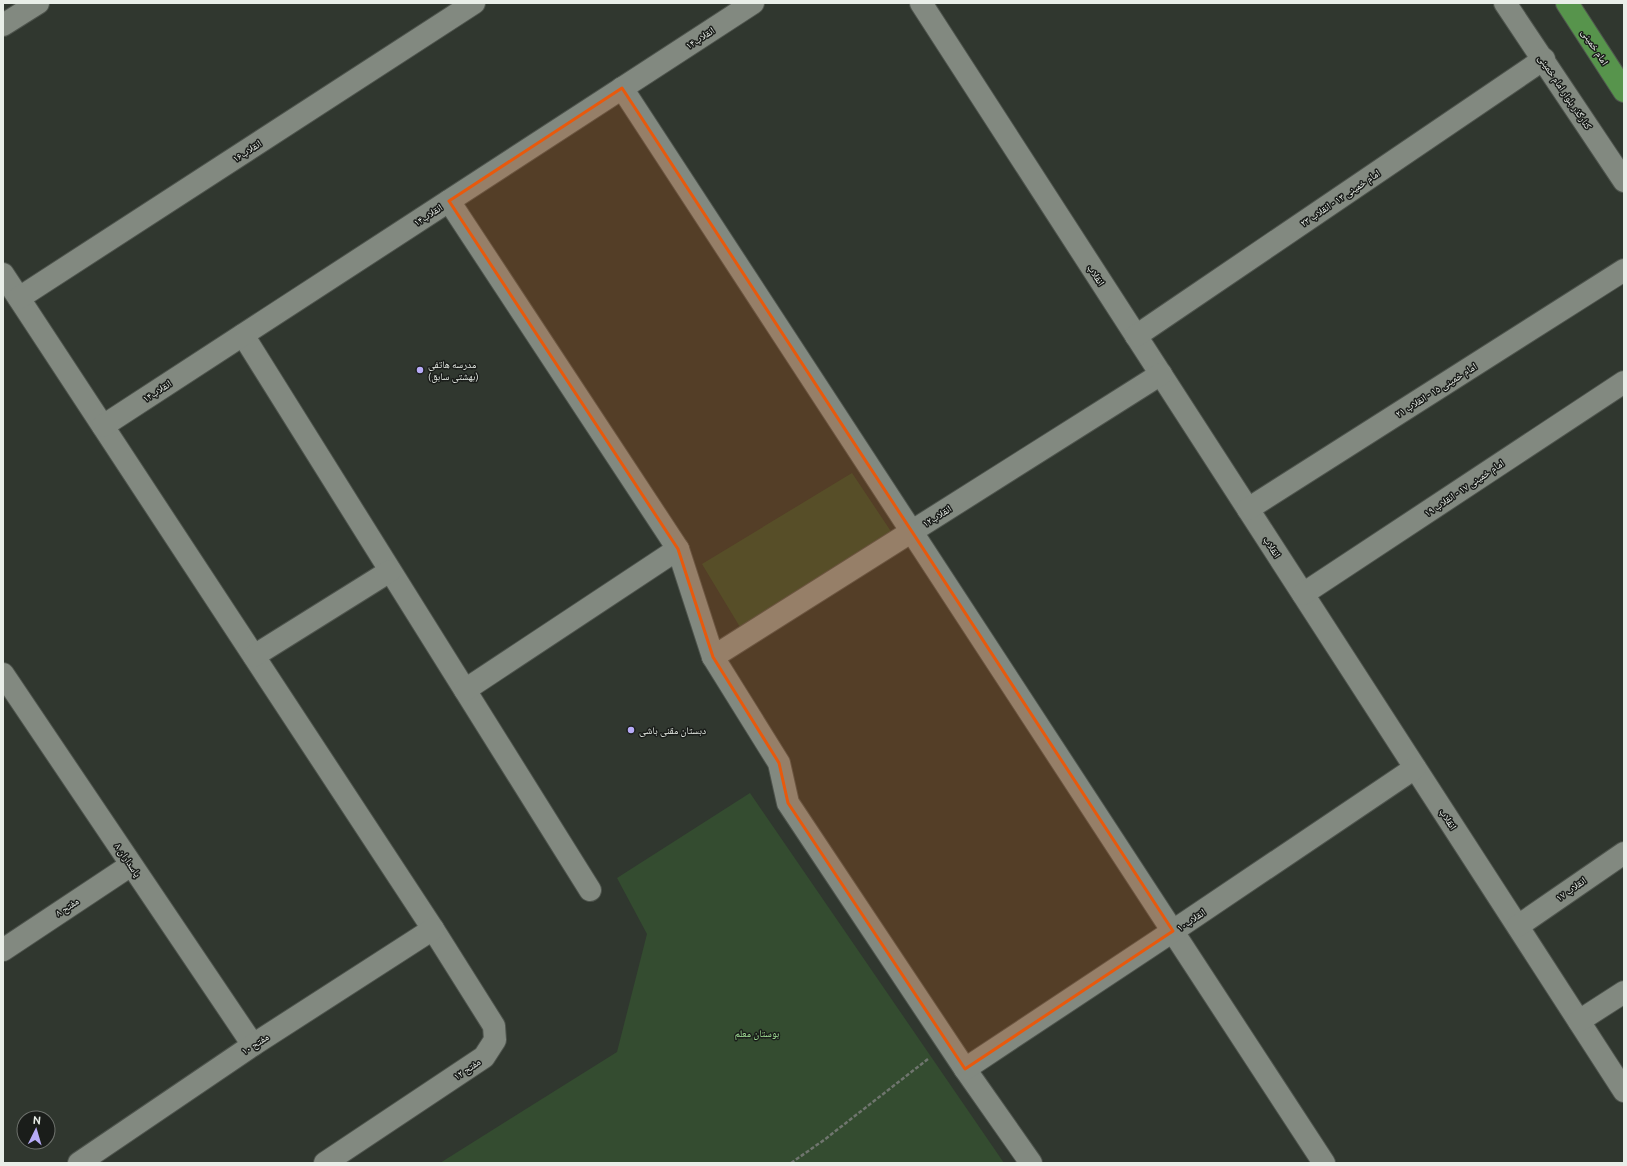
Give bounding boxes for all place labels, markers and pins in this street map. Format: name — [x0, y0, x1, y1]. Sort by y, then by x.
place label: مدرسه هاتفی (بهشتی سابق) — [428, 359, 479, 383]
marker: مدرسه هاتفی (بهشتی سابق) — [415, 365, 425, 375]
marker: دبستان مقنی باشی — [626, 725, 636, 735]
place label: دبستان مقنی باشی — [639, 725, 706, 737]

